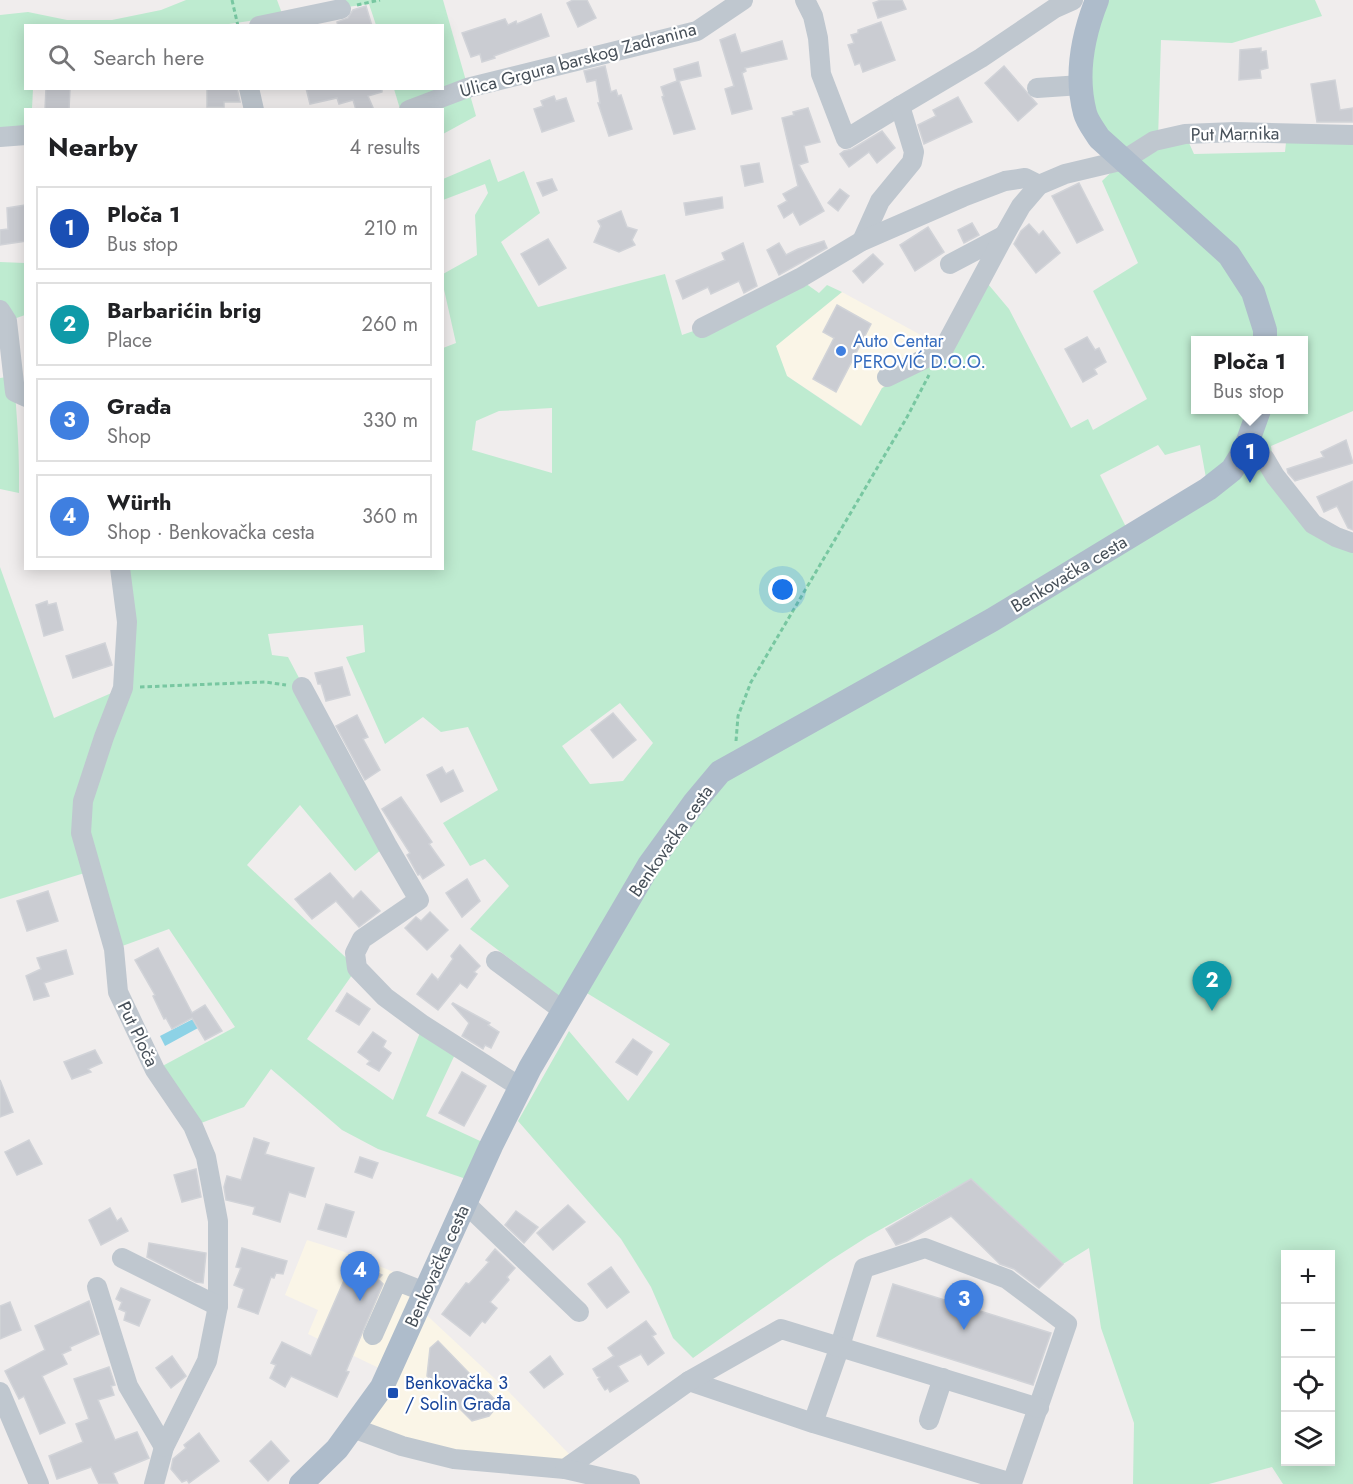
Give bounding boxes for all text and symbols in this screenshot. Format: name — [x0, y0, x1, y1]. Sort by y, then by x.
street label: Ulica Grgura barskog Zadranina — [457, 16, 699, 104]
search box — [24, 24, 444, 90]
icon: search — [45, 41, 78, 74]
text: Search here — [93, 41, 204, 73]
street label: Put Marnika — [1190, 120, 1280, 148]
text: Nearby — [48, 128, 137, 166]
text: 4 results — [349, 133, 420, 162]
text: Ploča 1 — [107, 198, 180, 230]
text: 1 — [64, 214, 75, 243]
text: 210 m — [364, 214, 418, 243]
text: Bus stop — [107, 230, 178, 259]
text: Barbarićin brig — [107, 294, 261, 326]
text: 2 — [63, 310, 76, 339]
text: 260 m — [362, 310, 418, 339]
text: Place — [107, 326, 152, 355]
place label: Auto Centar PEROVIĆ D.O.O. — [853, 328, 986, 375]
popup — [1191, 336, 1308, 414]
marker: Auto Centar PEROVIĆ D.O.O. — [834, 344, 848, 358]
text: Ploča 1 — [1213, 345, 1286, 377]
text: Bus stop — [1213, 377, 1284, 406]
text: Građa — [107, 390, 171, 422]
text: 3 — [63, 406, 76, 435]
text: 330 m — [363, 406, 418, 435]
text: Shop — [107, 422, 151, 451]
pin: 1 — [1230, 434, 1270, 483]
text: Würth — [107, 486, 172, 518]
text: 4 — [63, 502, 76, 531]
text: 360 m — [362, 502, 418, 531]
text: Shop · Benkovačka cesta — [107, 518, 315, 547]
street label: Benkovačka cesta — [1006, 529, 1132, 619]
your location — [768, 575, 797, 604]
street label: Benkovačka cesta — [623, 780, 719, 902]
pin: 2 — [1192, 962, 1232, 1011]
street label: Put Ploča — [111, 997, 165, 1071]
street label: Benkovačka cesta — [398, 1201, 476, 1331]
map controls — [1281, 1250, 1335, 1466]
button: + — [1281, 1250, 1335, 1304]
pin: 4 — [340, 1252, 380, 1301]
pin: 3 — [944, 1280, 984, 1330]
button: − — [1281, 1304, 1335, 1358]
button: locate — [1281, 1358, 1335, 1412]
place label: Benkovačka 3 / Solin Građa — [405, 1370, 511, 1417]
marker: Benkovačka 3 / Solin Građa — [386, 1386, 400, 1400]
button: layers — [1281, 1412, 1335, 1466]

